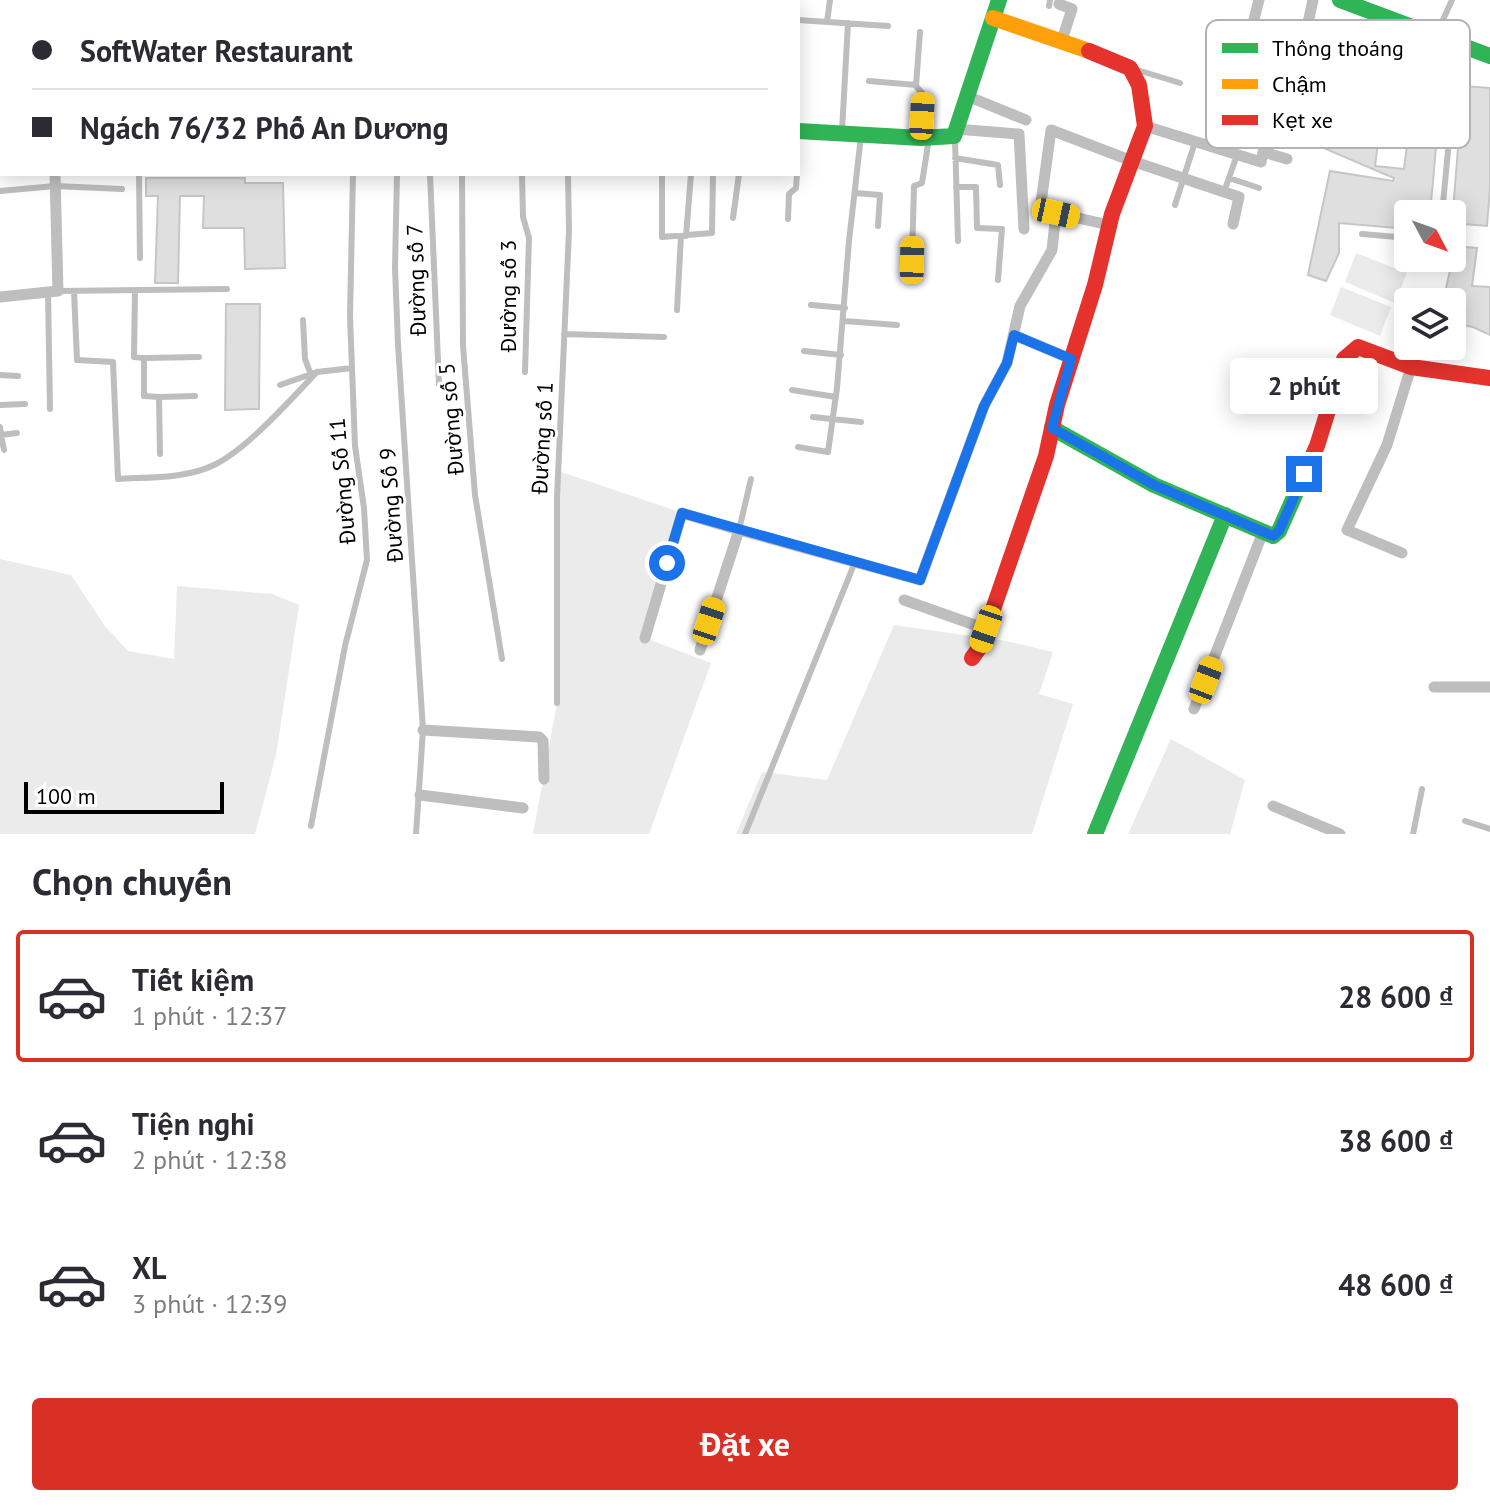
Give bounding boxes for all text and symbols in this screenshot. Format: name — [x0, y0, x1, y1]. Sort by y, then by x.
legend — [1206, 20, 1470, 148]
text: SoftWater Restaurant — [80, 31, 353, 70]
text: Thông thoáng — [1272, 34, 1404, 62]
text: Chậm — [1272, 70, 1327, 98]
car — [909, 91, 935, 141]
text: Kẹt xe — [1272, 106, 1333, 134]
text: Ngách 76/32 Phố An Dương — [80, 108, 448, 147]
car — [1030, 196, 1082, 230]
north arrow — [1394, 200, 1466, 272]
map controls — [1394, 200, 1466, 360]
street label: Đường số 7 — [400, 223, 432, 338]
car — [900, 236, 924, 284]
street label: Đường số 3 — [494, 240, 522, 353]
button: layers — [1394, 288, 1466, 360]
callout: 2 phút — [1230, 358, 1378, 414]
street label: Đường số 5 — [432, 362, 470, 477]
text: 2 phút — [1268, 369, 1340, 402]
street label: Đường số 1 — [525, 381, 559, 496]
street label: Đường Số 11 — [323, 417, 362, 546]
street label: Đường Số 9 — [373, 447, 409, 564]
route end — [1286, 456, 1322, 492]
route start — [649, 545, 685, 581]
car — [690, 594, 728, 648]
car — [967, 602, 1005, 656]
car — [1186, 653, 1226, 707]
scale bar — [24, 778, 224, 814]
text: 100 m — [36, 782, 96, 810]
text: Chọn chuyến — [32, 858, 232, 905]
icon: car — [36, 960, 108, 1032]
text: Tiết kiệm — [132, 960, 254, 999]
text: 28 600 ₫ — [1338, 977, 1454, 1016]
text: 1 phút · 12:37 — [132, 999, 287, 1032]
icon: car — [36, 1104, 108, 1176]
text: Tiện nghi — [132, 1104, 255, 1143]
text: 38 600 ₫ — [1338, 1121, 1454, 1160]
text: 2 phút · 12:38 — [132, 1143, 287, 1176]
icon: car — [36, 1248, 108, 1320]
text: XL — [132, 1248, 166, 1287]
text: 48 600 ₫ — [1338, 1265, 1454, 1304]
text: 3 phút · 12:39 — [132, 1287, 287, 1320]
button: Đặt xe — [32, 1398, 1458, 1490]

